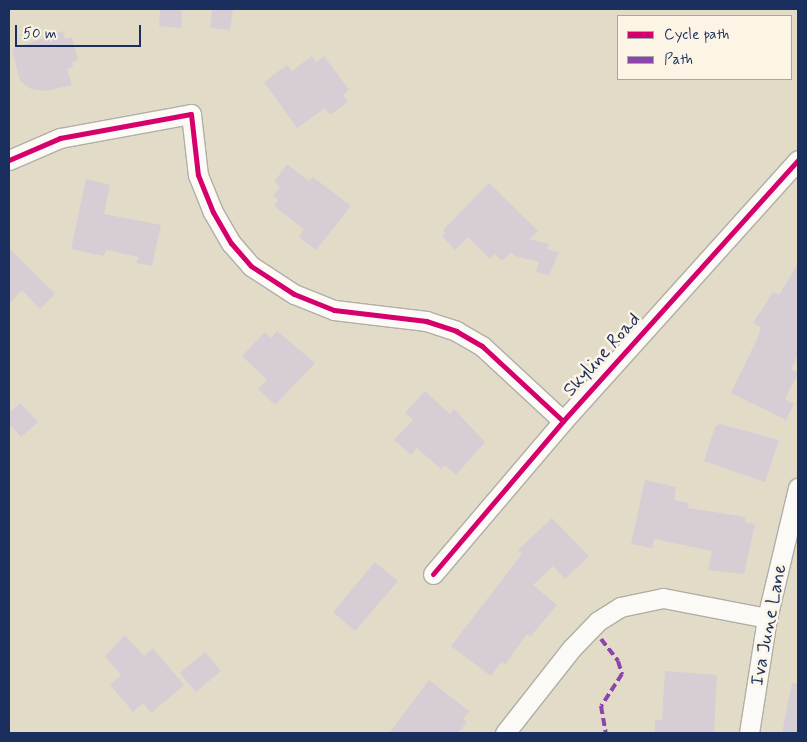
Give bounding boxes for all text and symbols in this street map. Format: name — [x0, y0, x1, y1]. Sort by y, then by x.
scale bar — [18, 15, 144, 47]
legend — [617, 15, 792, 80]
text: 50 m — [23, 24, 57, 44]
text: Cycle path — [664, 25, 729, 45]
text: Path — [664, 50, 693, 70]
street label: Skyline Road — [559, 309, 645, 401]
street label: Iva June Lane — [747, 565, 791, 685]

